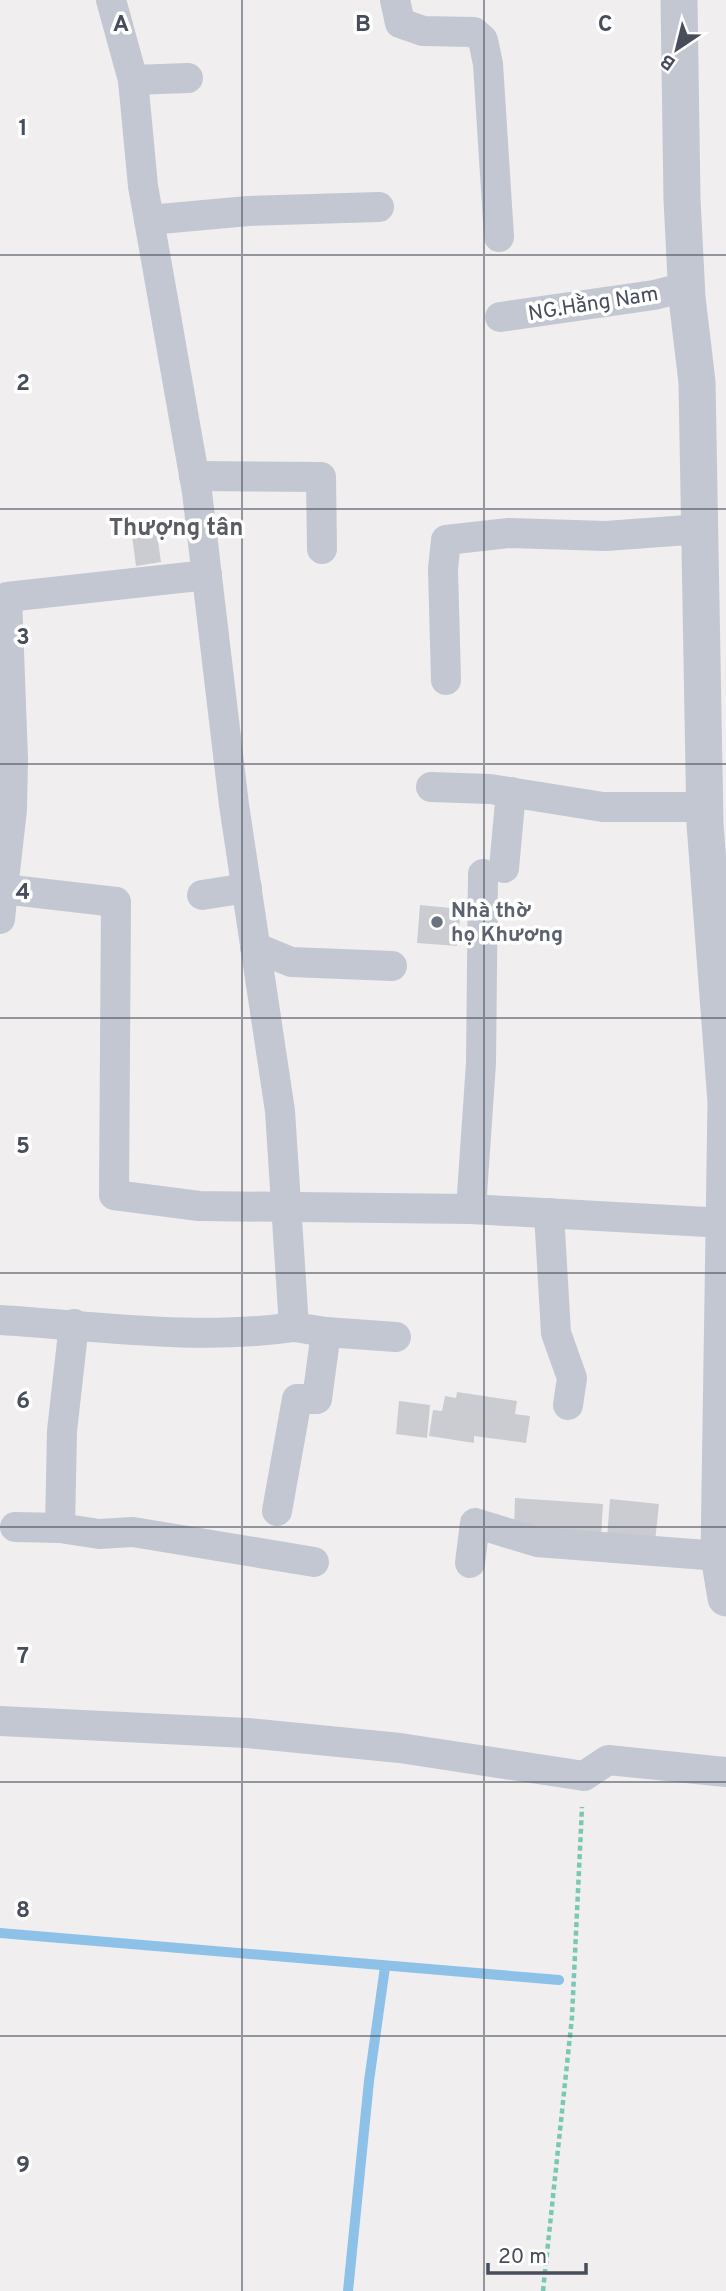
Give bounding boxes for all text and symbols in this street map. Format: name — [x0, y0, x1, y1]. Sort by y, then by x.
text: A — [113, 11, 129, 40]
text: B — [355, 11, 371, 40]
text: C — [598, 11, 612, 40]
north arrow — [642, 14, 712, 84]
text: B — [656, 48, 681, 75]
text: 1 — [18, 115, 28, 144]
street label: NG.Hằng Nam — [526, 280, 660, 328]
text: 2 — [16, 370, 30, 399]
district label: Thượng tân — [109, 514, 243, 544]
text: 3 — [16, 624, 30, 653]
text: 4 — [16, 879, 30, 908]
place label: Nhà thờ họ Khương — [451, 898, 563, 949]
marker: Nhà thờ họ Khương — [429, 914, 445, 930]
text: 5 — [16, 1133, 30, 1162]
text: 6 — [16, 1388, 30, 1417]
text: 7 — [17, 1643, 29, 1672]
text: 8 — [16, 1897, 30, 1926]
text: 9 — [16, 2152, 30, 2181]
scale bar — [488, 2232, 586, 2276]
text: 20 m — [498, 2244, 547, 2271]

